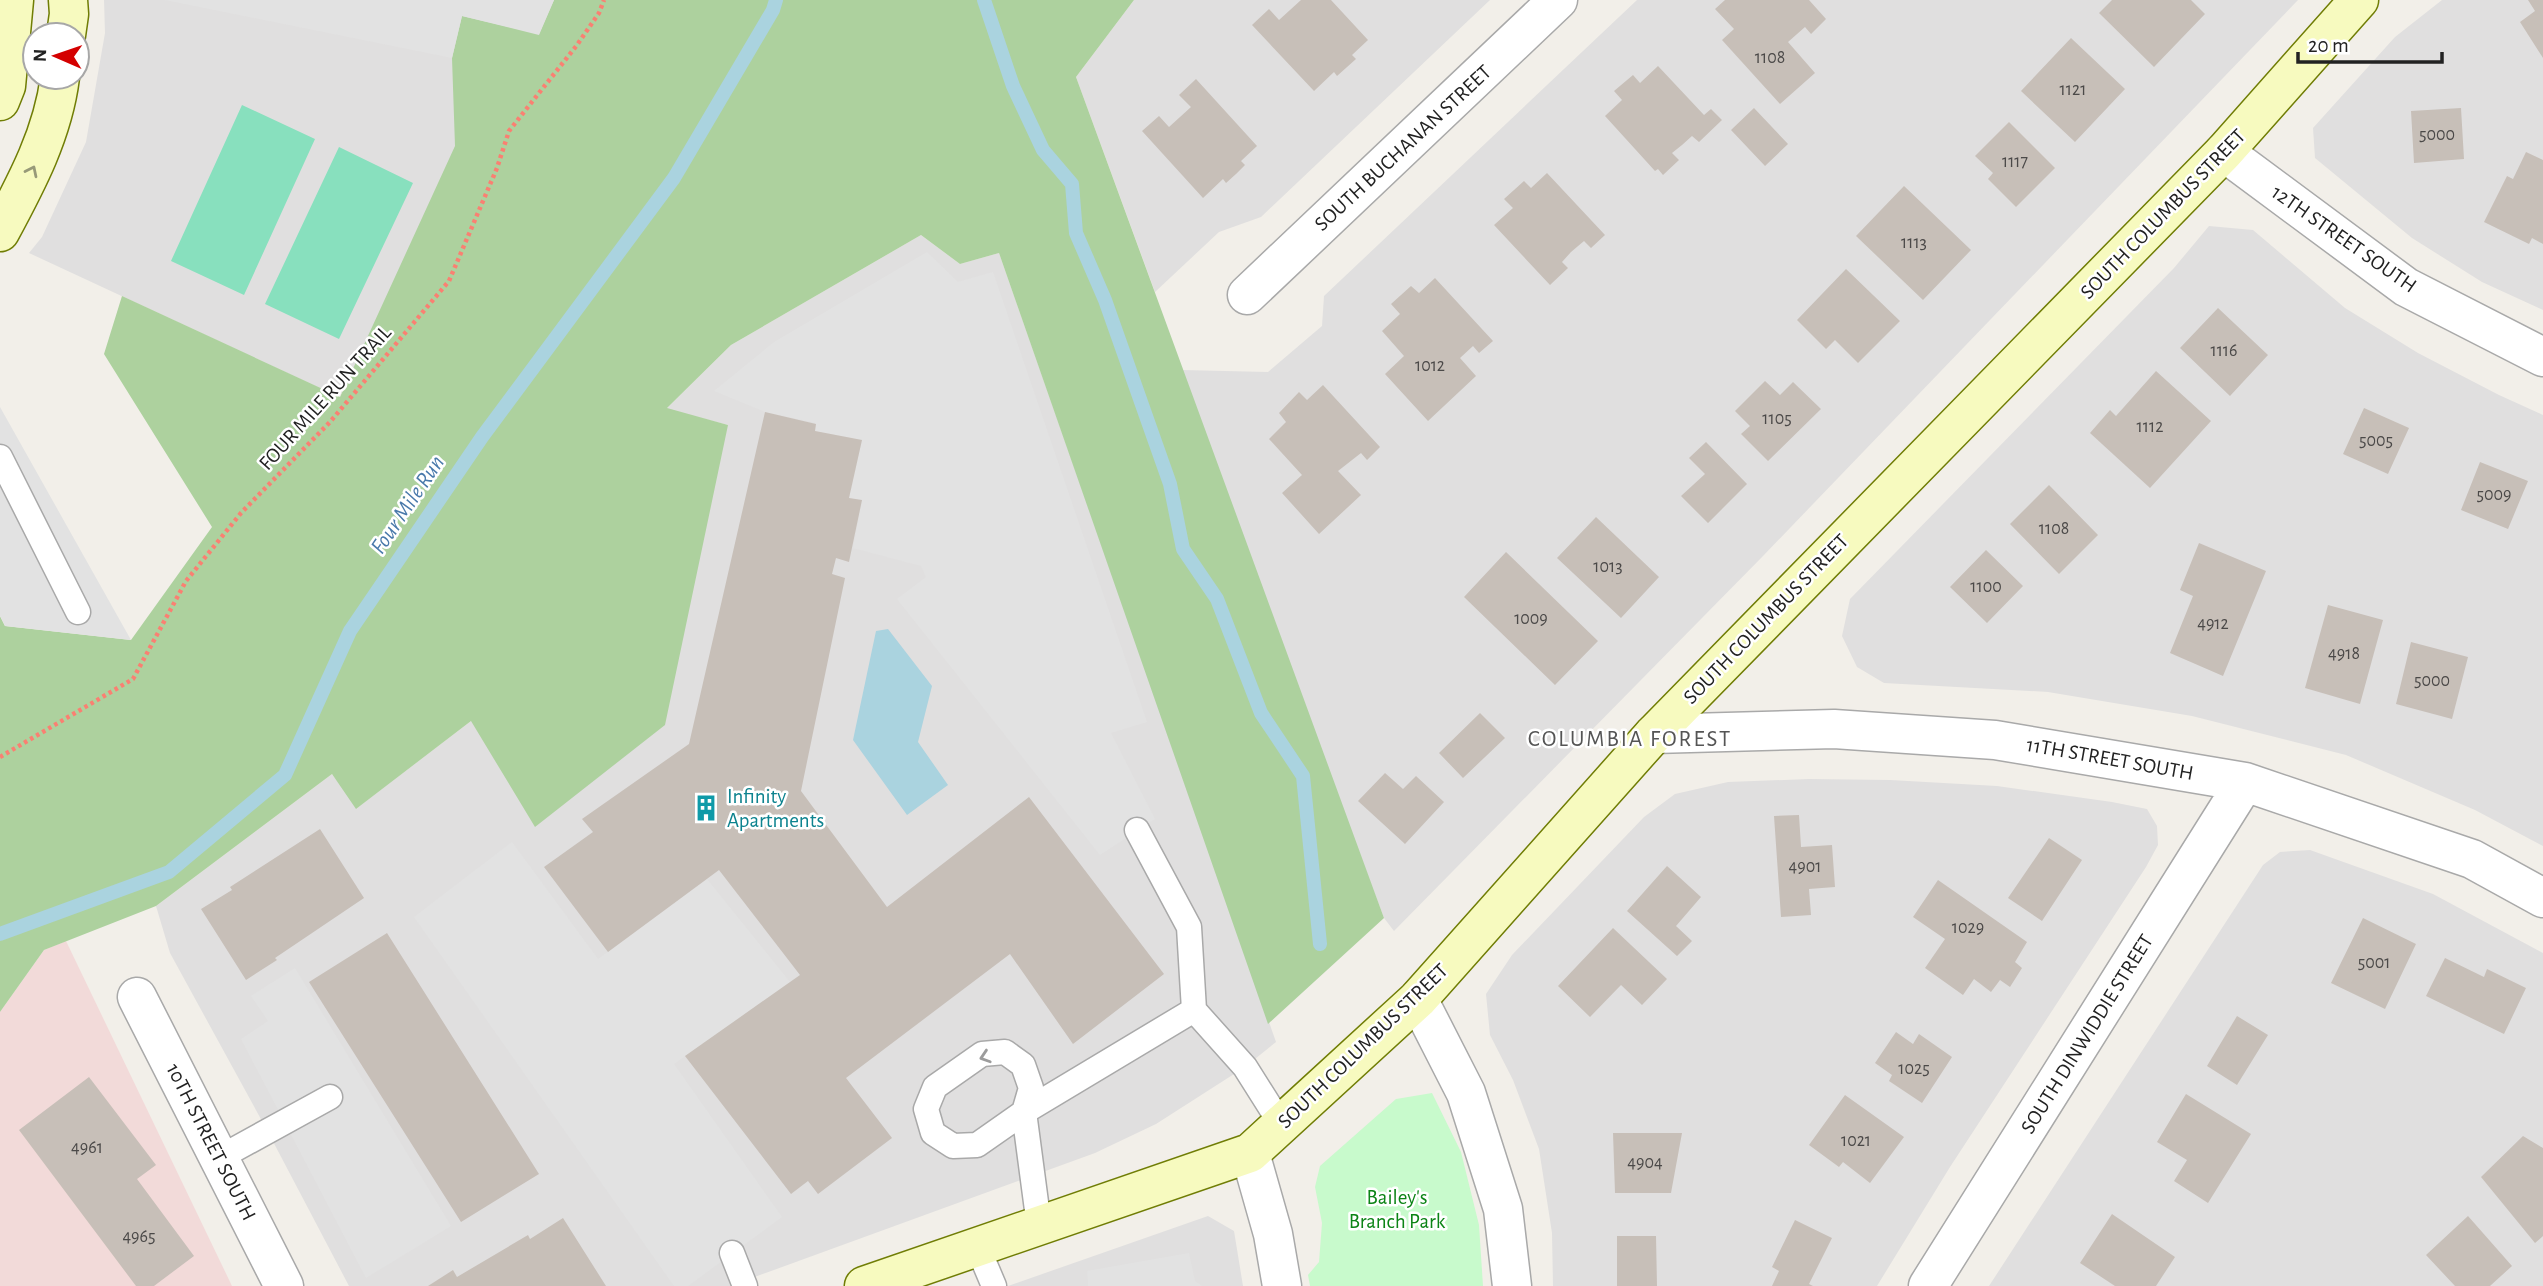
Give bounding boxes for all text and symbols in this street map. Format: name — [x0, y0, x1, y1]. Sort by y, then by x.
north arrow — [21, 21, 91, 91]
scale bar — [2298, 21, 2442, 65]
text: 20 m — [2308, 35, 2349, 56]
text: N — [31, 49, 50, 62]
house number: 1108 — [1755, 49, 1785, 67]
street label: SOUTH BUCHANAN STREET — [1311, 61, 1495, 235]
house number: 1121 — [2060, 81, 2086, 99]
street label: SOUTH COLUMBUS STREET — [2077, 125, 2249, 303]
house number: 5000 — [2419, 126, 2455, 144]
house number: 1117 — [2002, 153, 2028, 171]
one-way arrow — [23, 166, 37, 178]
street label: 12TH STREET SOUTH — [2268, 181, 2420, 297]
house number: 1113 — [1901, 234, 1927, 252]
street label: FOUR MILE RUN TRAIL — [255, 322, 395, 474]
house number: 1116 — [2210, 342, 2238, 360]
house number: 1012 — [1415, 357, 1445, 375]
house number: 1105 — [1762, 410, 1792, 428]
house number: 1112 — [2137, 418, 2163, 436]
house number: 5005 — [2359, 432, 2393, 450]
water label: Four Mile Run — [367, 452, 449, 558]
house number: 5009 — [2477, 486, 2512, 504]
house number: 1108 — [2039, 520, 2069, 538]
street label: SOUTH COLUMBUS STREET — [1680, 530, 1852, 708]
house number: 1013 — [1593, 558, 1623, 576]
house number: 1100 — [1970, 578, 2002, 596]
house number: 1009 — [1514, 610, 1548, 628]
house number: 4912 — [2197, 615, 2229, 633]
house number: 4918 — [2328, 645, 2360, 663]
house number: 5000 — [2414, 672, 2450, 690]
district label: COLUMBIA FOREST — [1528, 728, 1732, 751]
street label: 11TH STREET SOUTH — [2025, 734, 2195, 784]
place label: Infinity Apartments — [727, 786, 824, 831]
building icon: Infinity Apartments — [691, 793, 721, 823]
house number: 4901 — [1789, 858, 1821, 876]
house number: 1029 — [1952, 919, 1984, 937]
street label: SOUTH DINWIDDIE STREET — [2017, 931, 2157, 1137]
house number: 5001 — [2358, 954, 2390, 972]
street label: SOUTH COLUMBUS STREET — [1274, 960, 1452, 1132]
one-way arrow — [979, 1048, 992, 1063]
street label: 10TH STREET SOUTH — [162, 1060, 260, 1224]
house number: 1025 — [1898, 1060, 1930, 1078]
house number: 1021 — [1841, 1132, 1871, 1150]
house number: 4961 — [71, 1139, 103, 1157]
house number: 4904 — [1627, 1154, 1663, 1172]
park label: Bailey's Branch Park — [1349, 1187, 1446, 1232]
house number: 4965 — [122, 1228, 156, 1246]

